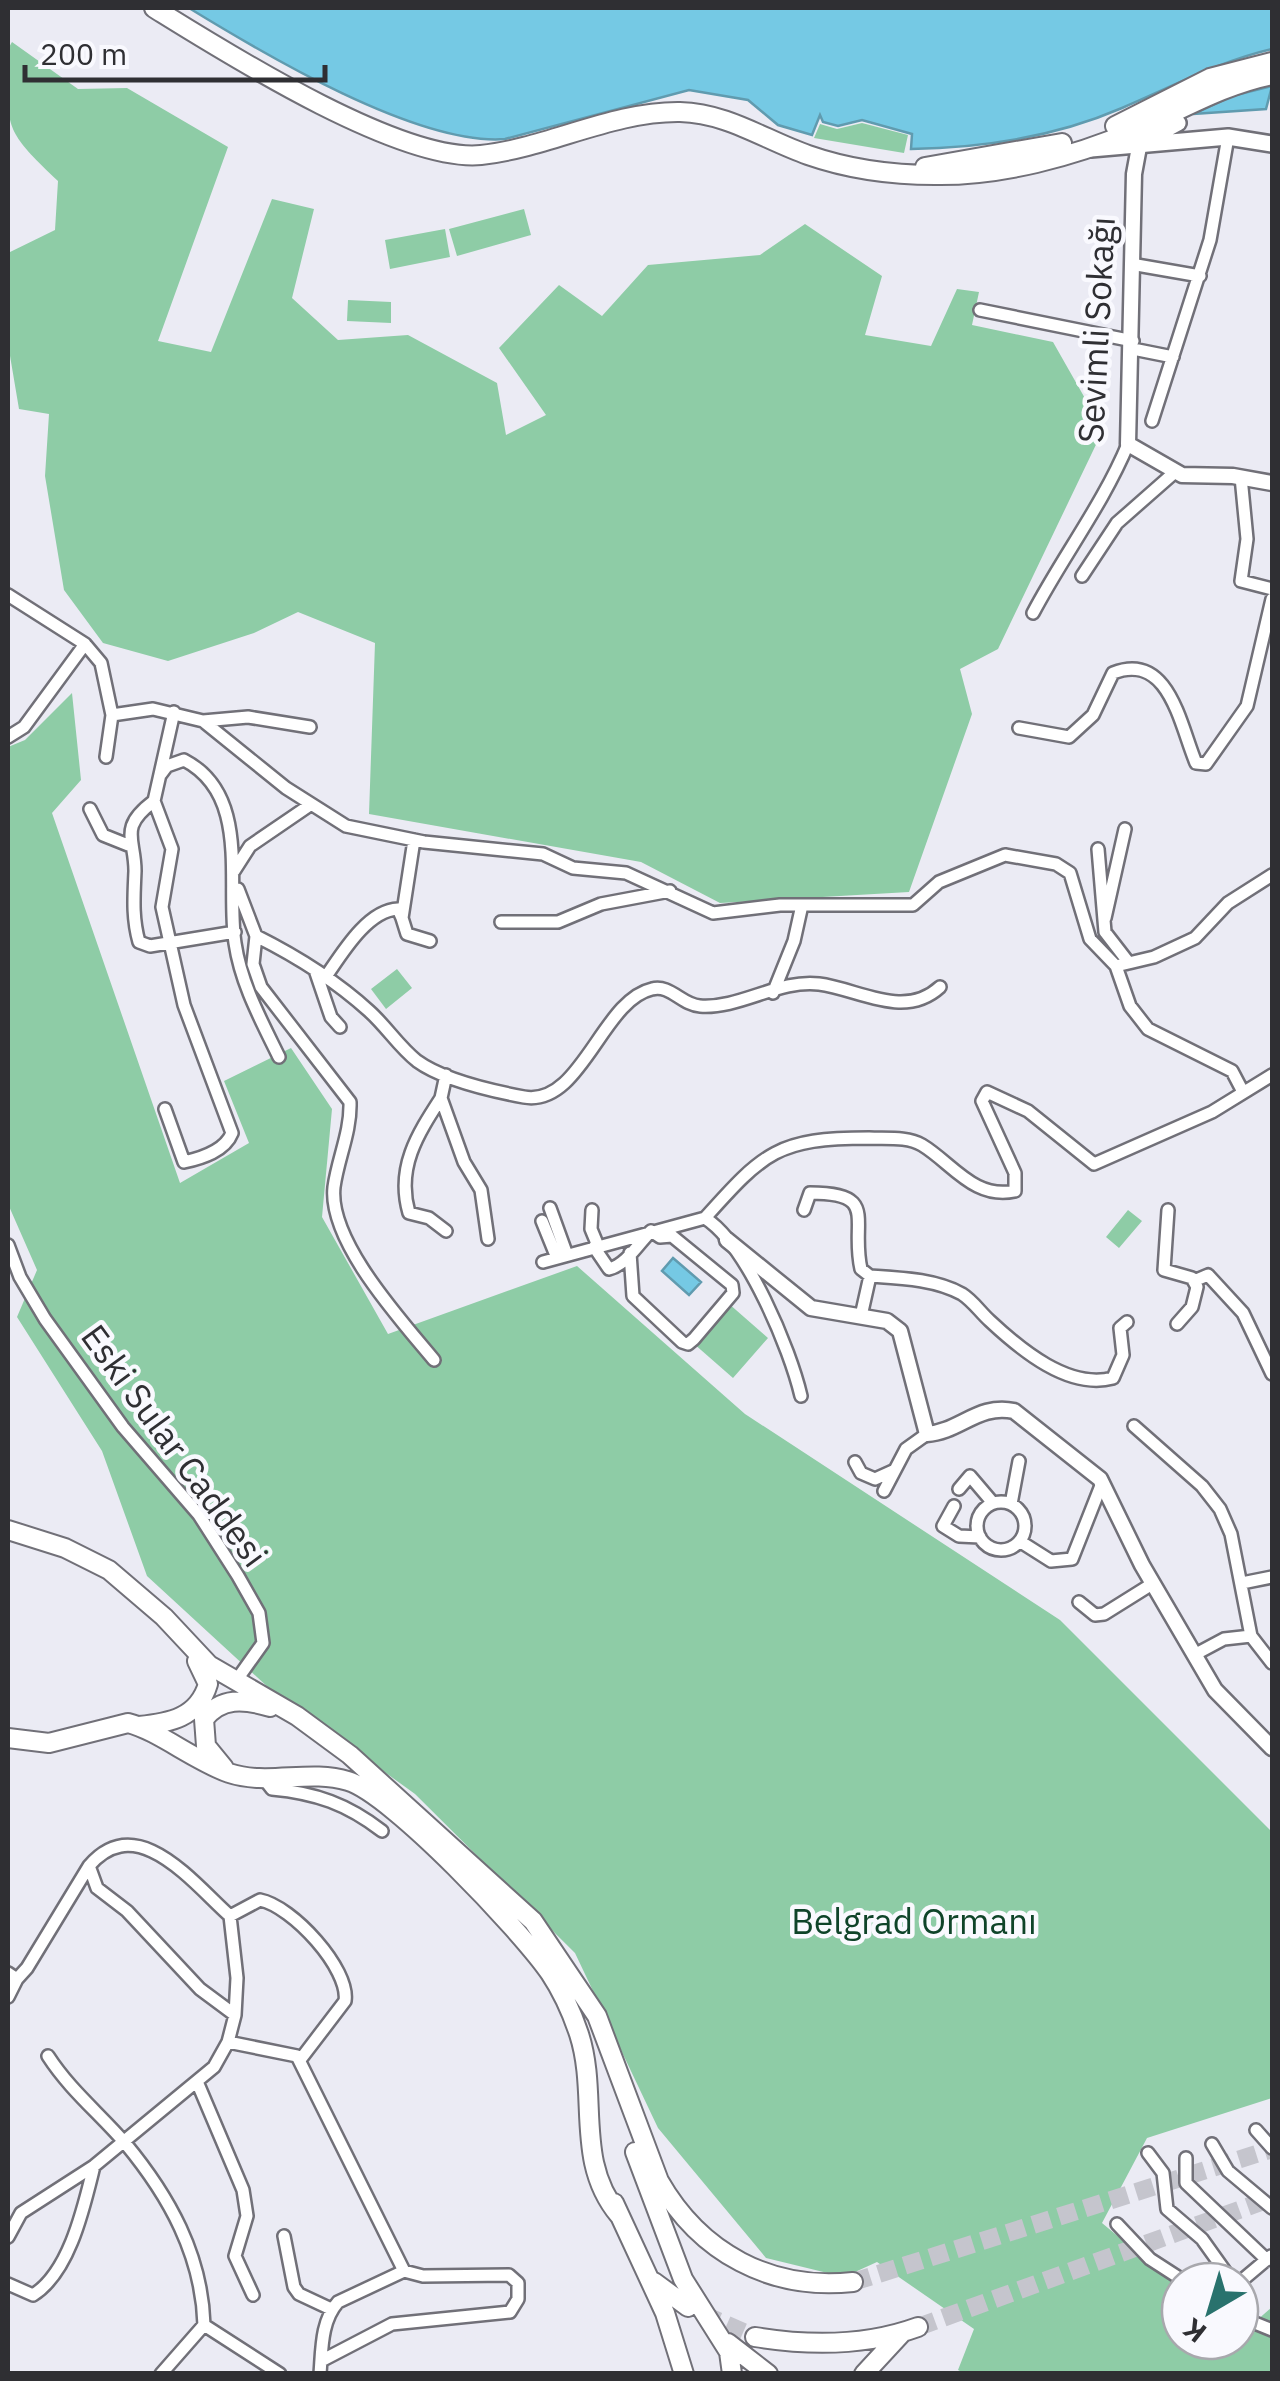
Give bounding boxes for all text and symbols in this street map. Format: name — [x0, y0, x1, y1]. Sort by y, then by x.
scale bar — [25, 20, 325, 82]
text: 200 m — [40, 34, 127, 73]
street label: Sevimli Sokağı — [1067, 216, 1125, 444]
street label: Eski Sular Caddesi — [71, 1315, 278, 1576]
park label: Belgrad Ormanı — [791, 1898, 1037, 1944]
north arrow — [1160, 2261, 1260, 2361]
text: K — [1175, 2310, 1213, 2352]

